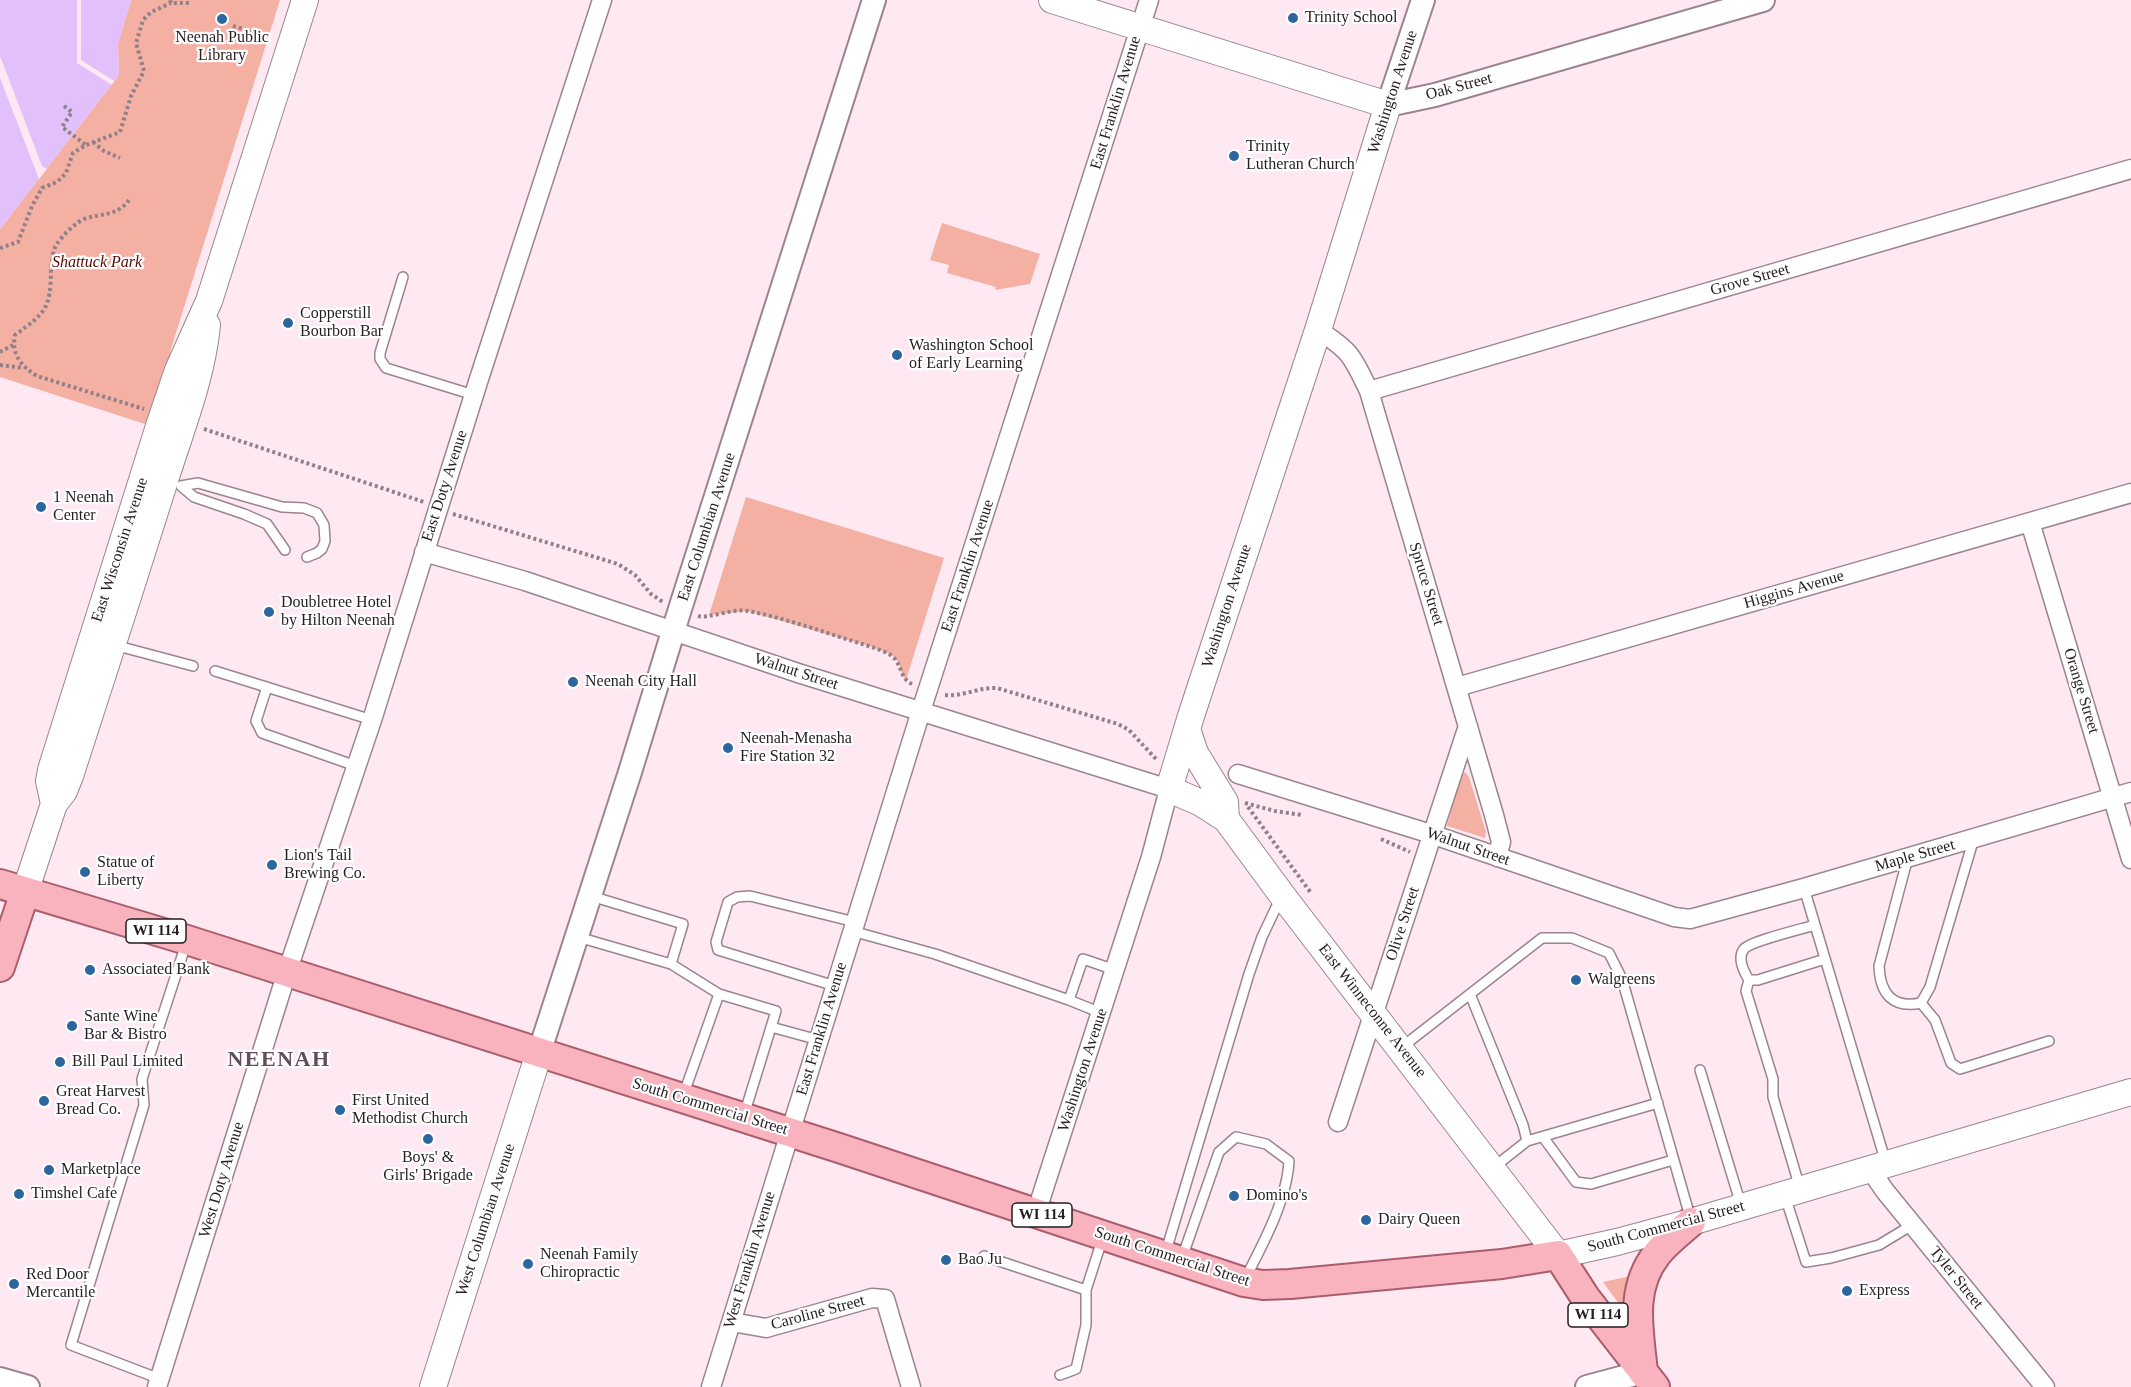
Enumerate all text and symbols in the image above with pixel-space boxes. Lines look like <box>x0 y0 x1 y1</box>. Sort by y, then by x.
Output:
place label: Trinity School <box>1305 8 1397 28</box>
marker: Trinity School <box>1286 11 1300 25</box>
marker: Neenah Public Library <box>215 12 229 26</box>
place label: Neenah Public Library <box>175 28 269 66</box>
street label: Washington Avenue <box>1364 28 1422 156</box>
street label: East Franklin Avenue <box>1087 34 1145 172</box>
street label: Oak Street <box>1424 69 1494 105</box>
place label: Trinity Lutheran Church <box>1246 137 1355 175</box>
marker: Trinity Lutheran Church <box>1227 149 1241 163</box>
park label: Shattuck Park <box>52 253 142 273</box>
street label: Grove Street <box>1708 260 1792 300</box>
place label: Copperstill Bourbon Bar <box>300 304 383 342</box>
marker: Copperstill Bourbon Bar <box>281 316 295 330</box>
place label: Washington School of Early Learning <box>909 336 1033 374</box>
marker: Washington School of Early Learning <box>890 348 904 362</box>
street label: East Doty Avenue <box>418 428 472 544</box>
street label: East Columbian Avenue <box>674 450 740 604</box>
street label: East Wisconsin Avenue <box>88 475 152 625</box>
place label: 1 Neenah Center <box>53 488 114 526</box>
street label: East Franklin Avenue <box>937 497 999 635</box>
marker: 1 Neenah Center <box>34 500 48 514</box>
street label: Spruce Street <box>1404 540 1448 628</box>
street label: Washington Avenue <box>1198 542 1256 670</box>
street label: Higgins Avenue <box>1742 567 1846 613</box>
place label: Doubletree Hotel by Hilton Neenah <box>281 593 395 631</box>
marker: Doubletree Hotel by Hilton Neenah <box>262 605 276 619</box>
street label: Orange Street <box>2059 646 2103 736</box>
street label: Walnut Street <box>752 649 840 695</box>
place label: Neenah City Hall <box>585 672 697 692</box>
marker: Neenah City Hall <box>566 675 580 689</box>
place label: Neenah-Menasha Fire Station 32 <box>740 729 852 767</box>
marker: Neenah-Menasha Fire Station 32 <box>721 741 735 755</box>
street label: Walnut Street <box>1424 824 1512 870</box>
street label: Maple Street <box>1873 835 1957 877</box>
place label: Lion's Tail Brewing Co. <box>284 846 366 884</box>
place label: Statue of Liberty <box>97 853 154 891</box>
marker: Lion's Tail Brewing Co. <box>265 858 279 872</box>
marker: Statue of Liberty <box>78 865 92 879</box>
street label: Olive Street <box>1382 884 1424 964</box>
road number: WI 114 <box>126 919 186 943</box>
street label: East Winneconne Avenue <box>1314 940 1430 1082</box>
place label: Associated Bank <box>102 960 210 980</box>
street label: East Franklin Avenue <box>793 960 851 1098</box>
marker: Associated Bank <box>83 963 97 977</box>
place label: Walgreens <box>1588 970 1655 990</box>
marker: Walgreens <box>1569 973 1583 987</box>
street label: Washington Avenue <box>1054 1006 1112 1134</box>
place label: Sante Wine Bar & Bistro <box>84 1007 167 1045</box>
marker: Sante Wine Bar & Bistro <box>65 1019 79 1033</box>
district label: NEENAH <box>227 1047 331 1073</box>
place label: Bill Paul Limited <box>72 1052 183 1072</box>
marker: Bill Paul Limited <box>53 1055 67 1069</box>
street label: South Commercial Street <box>630 1074 790 1140</box>
place label: Great Harvest Bread Co. <box>56 1082 145 1120</box>
place label: First United Methodist Church <box>352 1091 468 1129</box>
marker: Great Harvest Bread Co. <box>37 1094 51 1108</box>
marker: First United Methodist Church <box>333 1103 347 1117</box>
street label: West Doty Avenue <box>195 1120 249 1240</box>
marker: Boys' & Girls' Brigade <box>421 1132 435 1146</box>
street label: West Columbian Avenue <box>452 1141 520 1299</box>
place label: Boys' & Girls' Brigade <box>383 1148 473 1186</box>
place label: Marketplace <box>61 1160 141 1180</box>
marker: Marketplace <box>42 1163 56 1177</box>
place label: Timshel Cafe <box>31 1184 117 1204</box>
place label: Domino's <box>1246 1186 1308 1206</box>
marker: Timshel Cafe <box>12 1187 26 1201</box>
street label: West Franklin Avenue <box>720 1189 780 1331</box>
marker: Domino's <box>1227 1189 1241 1203</box>
street label: South Commercial Street <box>1585 1197 1747 1257</box>
road number: WI 114 <box>1012 1203 1072 1227</box>
place label: Dairy Queen <box>1378 1210 1460 1230</box>
marker: Dairy Queen <box>1359 1213 1373 1227</box>
street label: South Commercial Street <box>1092 1223 1252 1291</box>
street label: Tyler Street <box>1925 1243 1987 1313</box>
place label: Neenah Family Chiropractic <box>540 1245 638 1283</box>
place label: Bao Ju <box>958 1250 1002 1270</box>
marker: Bao Ju <box>939 1253 953 1267</box>
marker: Neenah Family Chiropractic <box>521 1257 535 1271</box>
place label: Red Door Mercantile <box>26 1265 95 1303</box>
marker: Red Door Mercantile <box>7 1277 21 1291</box>
place label: Express <box>1859 1281 1910 1301</box>
marker: Express <box>1840 1284 1854 1298</box>
street label: Caroline Street <box>769 1291 867 1335</box>
road number: WI 114 <box>1568 1303 1628 1327</box>

